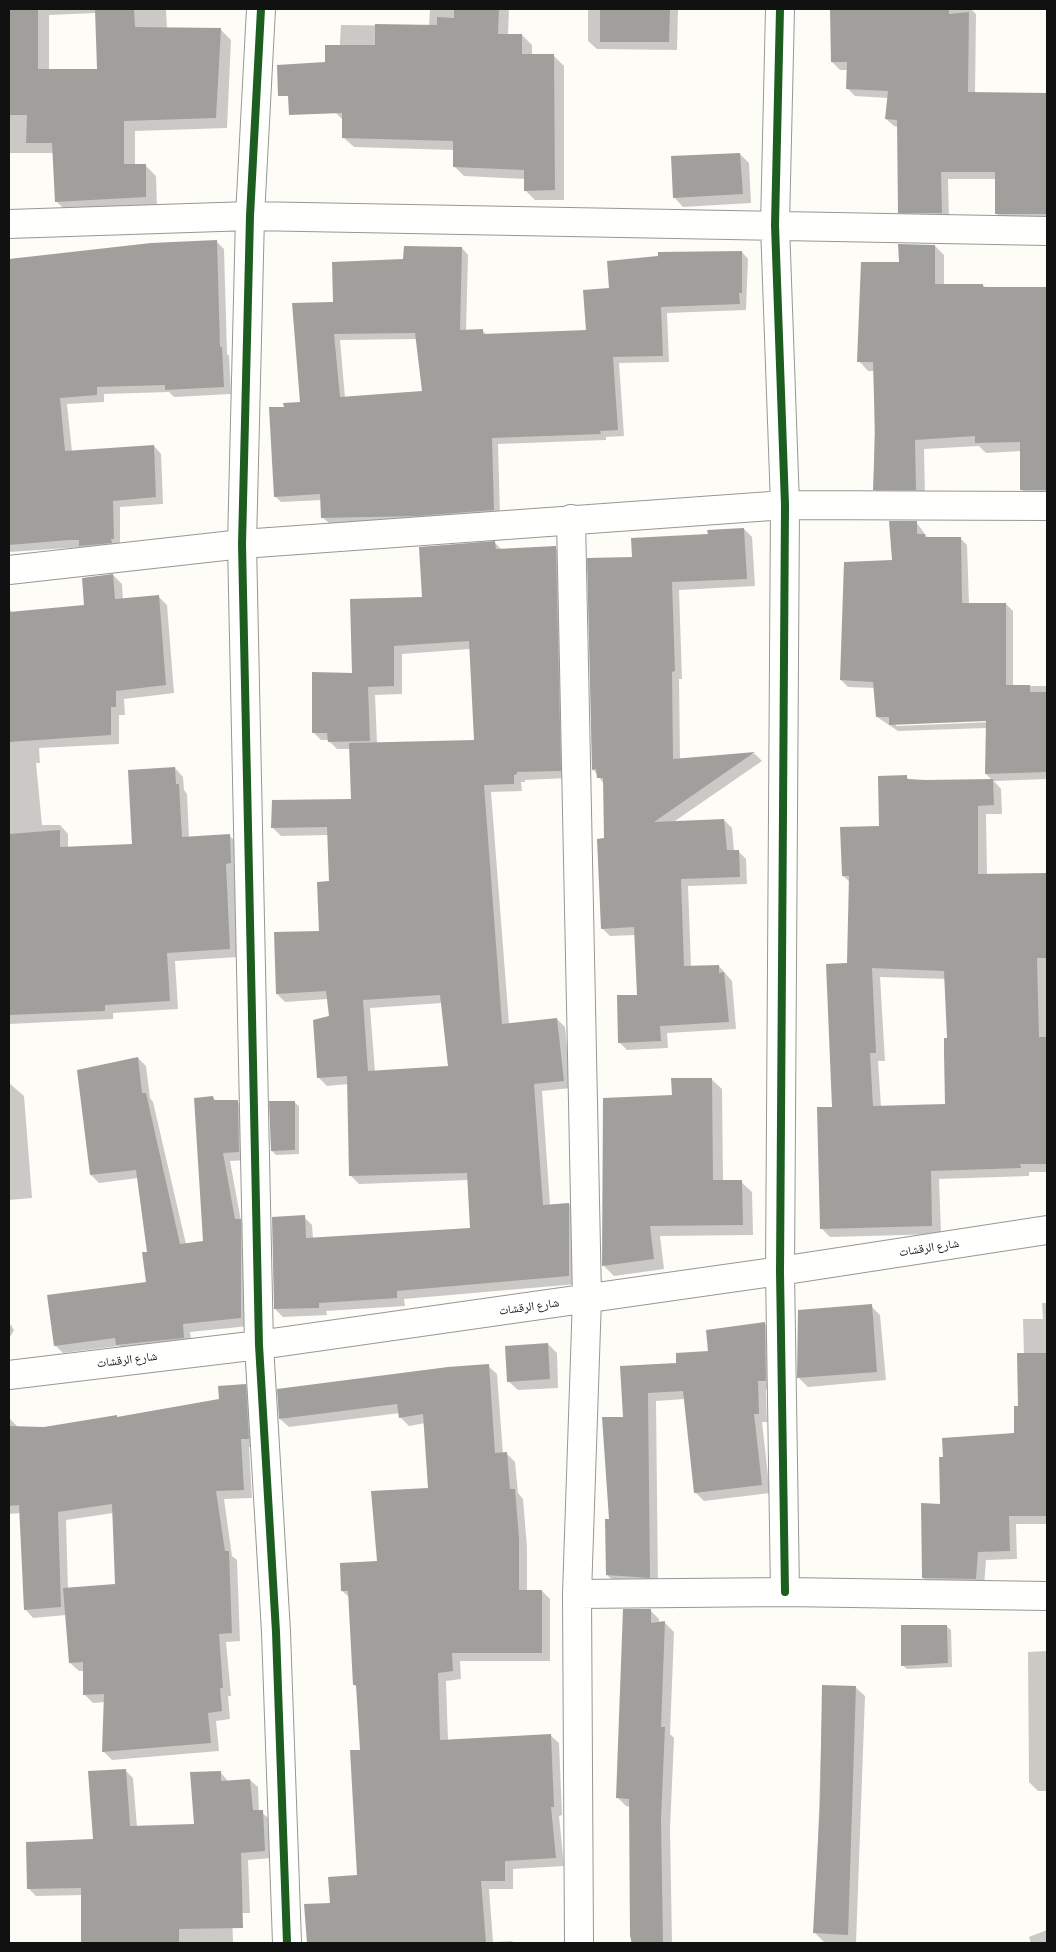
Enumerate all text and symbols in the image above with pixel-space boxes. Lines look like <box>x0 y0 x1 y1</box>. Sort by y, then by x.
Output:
street label: شارع الرقشات <box>898 1236 960 1260</box>
street label: شارع الرقشات <box>498 1296 560 1318</box>
street label: شارع الرقشات <box>96 1349 158 1371</box>

